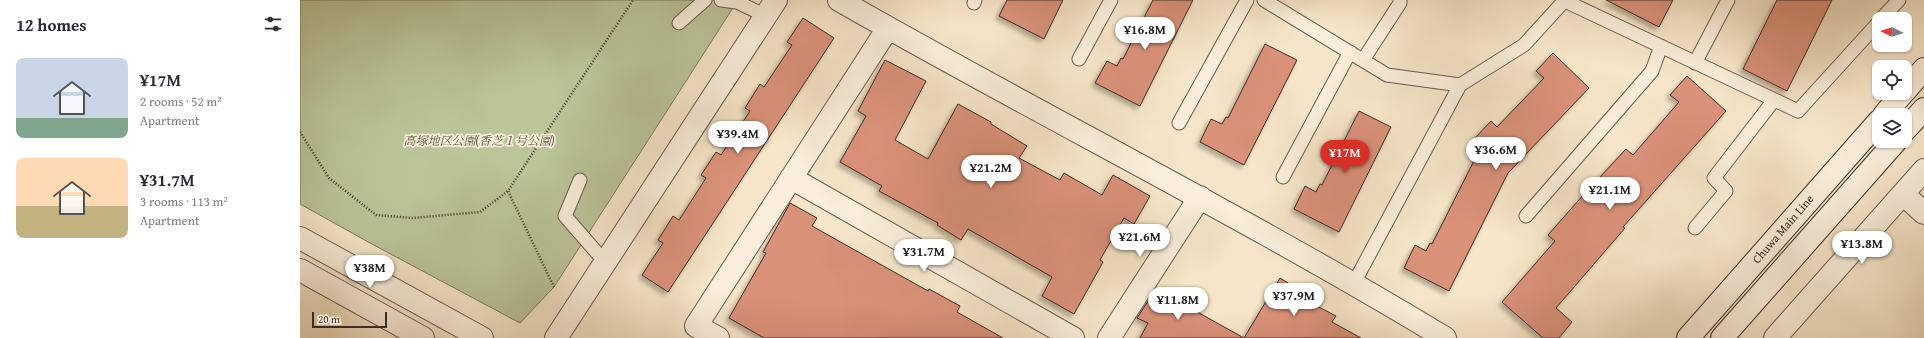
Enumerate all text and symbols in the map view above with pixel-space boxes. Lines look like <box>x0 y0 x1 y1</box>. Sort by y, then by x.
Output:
text: 12 homes <box>16 12 87 37</box>
north arrow <box>1872 12 1912 52</box>
map controls <box>1872 12 1912 148</box>
icon: filters <box>262 13 284 35</box>
pin: ¥16.8M <box>1112 17 1178 51</box>
text: ¥16.8M <box>1124 20 1166 39</box>
button: locate <box>1872 60 1912 100</box>
text: ¥17M <box>140 67 181 92</box>
icon: home <box>48 74 96 122</box>
text: 2 rooms · 52 m² <box>140 92 222 111</box>
button: layers <box>1872 108 1912 148</box>
text: Apartment <box>140 111 200 130</box>
pin: ¥39.4M <box>705 121 771 155</box>
text: ¥39.4M <box>717 124 759 143</box>
park label: 高塚地区公園(香芝１号公園) <box>403 132 555 149</box>
pin: ¥36.6M <box>1463 137 1529 171</box>
pin: ¥17M <box>1321 140 1369 174</box>
text: ¥36.6M <box>1475 140 1517 159</box>
text: ¥17M <box>1329 143 1361 162</box>
pin: ¥21.2M <box>958 155 1024 189</box>
text: ¥21.2M <box>970 158 1012 177</box>
text: ¥31.7M <box>140 167 195 192</box>
icon: home <box>48 174 96 222</box>
pin: ¥21.1M <box>1577 177 1643 211</box>
text: ¥21.1M <box>1589 180 1631 199</box>
street label: Chuwa Main Line <box>1748 190 1818 267</box>
text: 3 rooms · 113 m² <box>140 192 228 211</box>
text: Apartment <box>140 211 200 230</box>
pin: ¥21.6M <box>1107 224 1173 258</box>
text: ¥21.6M <box>1119 227 1161 246</box>
pin: ¥13.8M <box>1829 231 1895 265</box>
text: ¥13.8M <box>1841 234 1883 253</box>
pin: ¥31.7M <box>891 239 957 273</box>
text: ¥31.7M <box>903 242 945 261</box>
pin: ¥38M <box>346 255 394 289</box>
text: ¥38M <box>354 258 386 277</box>
pin: ¥37.9M <box>1261 283 1327 317</box>
text: ¥37.9M <box>1273 286 1315 305</box>
pin: ¥11.8M <box>1145 287 1211 321</box>
text: ¥11.8M <box>1157 290 1199 309</box>
scale bar <box>312 310 387 329</box>
text: 20 m <box>318 311 340 327</box>

